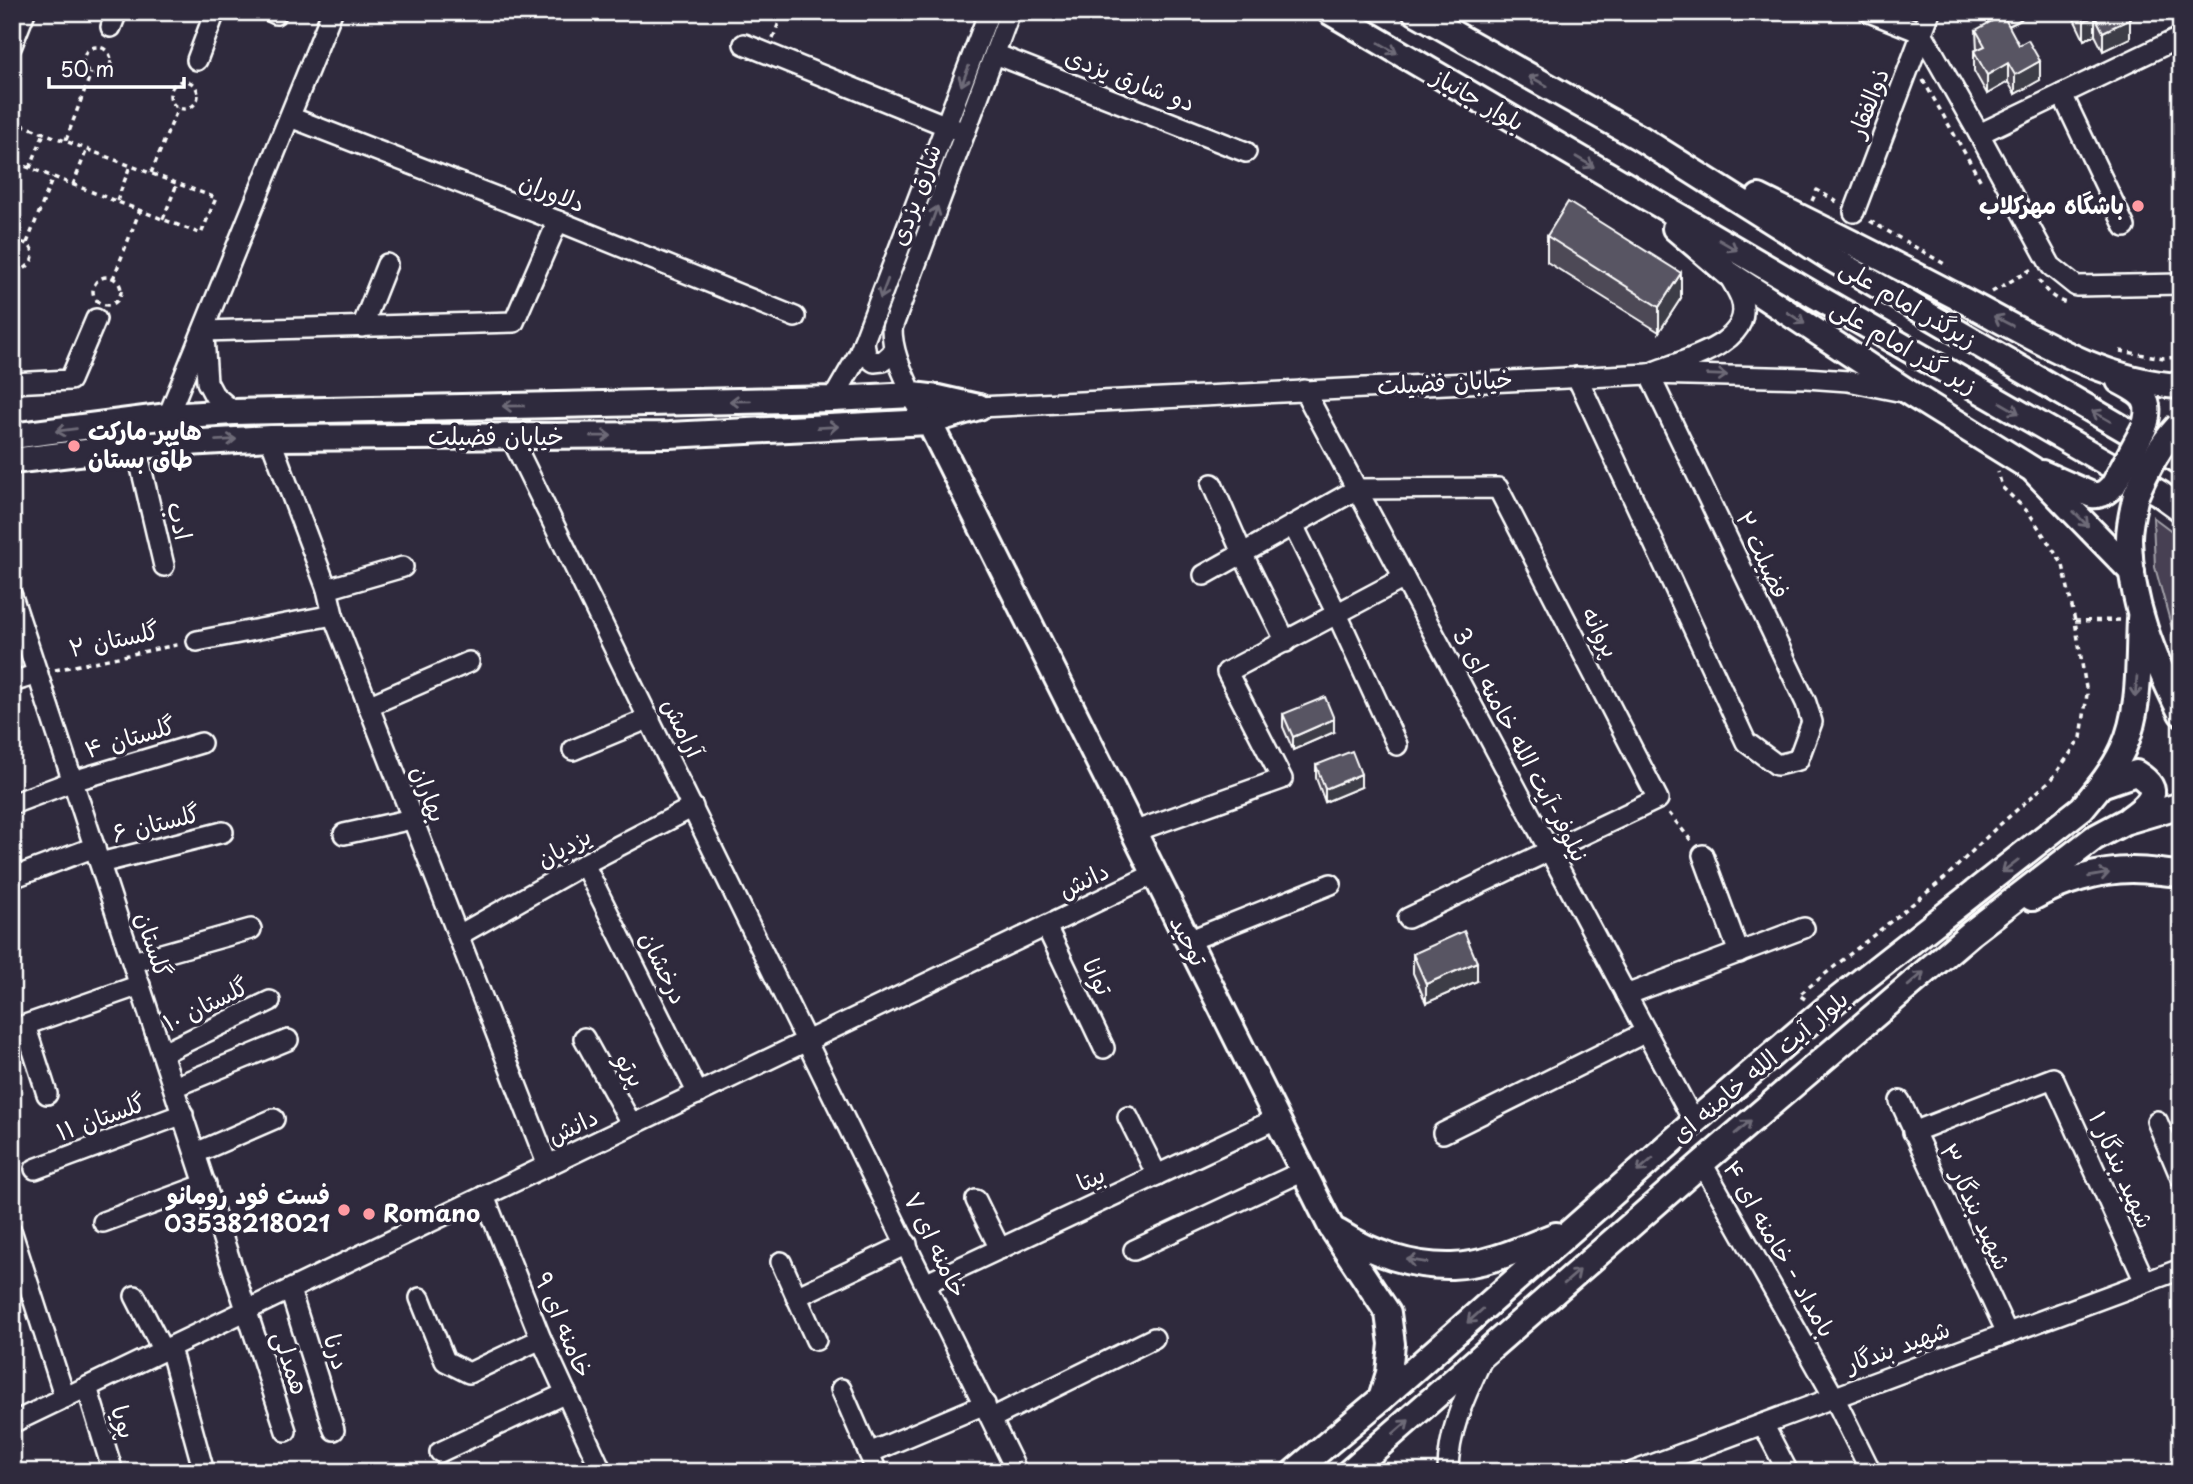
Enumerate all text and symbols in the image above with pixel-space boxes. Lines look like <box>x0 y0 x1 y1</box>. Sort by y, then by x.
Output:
street label: دو شارق یزدی <box>1060 37 1201 119</box>
one-way arrow <box>1378 41 1398 55</box>
scale bar <box>49 46 184 90</box>
text: 50 m <box>60 52 114 84</box>
street label: بلوار جانباز <box>1424 56 1532 139</box>
street label: ذوالفقار <box>1837 62 1897 144</box>
one-way arrow <box>958 65 970 86</box>
one-way arrow <box>1528 74 1548 88</box>
street label: شارق یزدی <box>879 138 949 250</box>
one-way arrow <box>1574 156 1595 169</box>
street label: دلاوران <box>515 162 591 220</box>
place label: باشگاه مهرکلاب <box>1979 186 2124 222</box>
marker: باشگاه مهرکلاب <box>2130 198 2146 214</box>
one-way arrow <box>929 205 941 227</box>
one-way arrow <box>1717 239 1738 252</box>
street label: زیرگذر امام علی <box>1833 248 1984 358</box>
one-way arrow <box>876 277 889 299</box>
street label: زیر گذر امام علی <box>1824 289 1985 404</box>
one-way arrow <box>1786 311 1805 326</box>
one-way arrow <box>1993 314 2014 327</box>
street label: خیابان فضیلت <box>1376 359 1514 403</box>
one-way arrow <box>1705 369 1728 382</box>
one-way arrow <box>729 395 752 408</box>
one-way arrow <box>502 400 525 413</box>
one-way arrow <box>1999 402 2020 415</box>
one-way arrow <box>2091 408 2111 422</box>
place label: هایپر مارکت طاق بستان <box>88 412 202 476</box>
street label: خیابان فضیلت <box>428 417 564 453</box>
one-way arrow <box>816 420 839 433</box>
one-way arrow <box>55 423 78 436</box>
one-way arrow <box>589 429 612 443</box>
one-way arrow <box>215 434 238 447</box>
marker: هایپر مارکت طاق بستان <box>66 438 82 454</box>
street label: ادب <box>159 498 203 543</box>
street label: فضیلت ۲ <box>1728 505 1800 604</box>
one-way arrow <box>2072 510 2089 527</box>
street label: پروانه <box>1574 599 1630 663</box>
street label: گلستان ۲ <box>65 611 162 665</box>
street label: نیلوفر-آیت الله خامنه ای 3 <box>1445 620 1599 868</box>
one-way arrow <box>2129 676 2142 698</box>
street label: آرامش <box>654 691 714 764</box>
street label: گلستان ۴ <box>80 706 179 766</box>
street label: بهاران <box>403 760 457 827</box>
street label: گلستان ۶ <box>108 794 203 850</box>
street label: یزدیان <box>529 817 597 876</box>
street label: دانش <box>1052 852 1114 907</box>
one-way arrow <box>2001 858 2020 873</box>
one-way arrow <box>2087 868 2110 881</box>
street label: گلستان <box>127 907 182 982</box>
street label: توحید <box>1162 908 1218 973</box>
street label: درخشان <box>632 924 698 1010</box>
street label: توانا <box>1075 952 1123 1002</box>
street label: گلستان ۱۰ <box>156 967 254 1039</box>
one-way arrow <box>1907 971 1925 987</box>
street label: بلوار آیت الله خامنه ای <box>1662 980 1855 1151</box>
street label: پرتو <box>607 1044 656 1093</box>
street label: گلستان ۱۱ <box>51 1083 150 1149</box>
street label: دانش <box>541 1098 603 1153</box>
street label: شهید بندگار ۱ <box>2081 1105 2165 1234</box>
one-way arrow <box>1734 1119 1752 1135</box>
street label: شهید بندگار ۳ <box>1932 1137 2022 1275</box>
street label: بامداد - خامنه ای ۴ <box>1715 1153 1846 1343</box>
street label: بیتا <box>1070 1155 1110 1199</box>
one-way arrow <box>1637 1157 1654 1174</box>
place label: فست فود رومانو 03538218021 <box>164 1176 330 1240</box>
street label: خامنه ای ۷ <box>896 1185 978 1303</box>
place label: Romano <box>383 1194 480 1230</box>
marker: فست فود رومانو 03538218021 <box>336 1202 352 1218</box>
marker: Romano <box>361 1206 377 1222</box>
one-way arrow <box>1406 1254 1429 1267</box>
street label: خامنه ای ۹ <box>526 1266 603 1383</box>
one-way arrow <box>1563 1269 1581 1285</box>
one-way arrow <box>1466 1308 1484 1324</box>
street label: شهید بندگار <box>1838 1310 1954 1381</box>
street label: همدلی <box>265 1326 319 1399</box>
street label: درنا <box>315 1329 360 1374</box>
street label: پویا <box>103 1400 147 1442</box>
one-way arrow <box>1392 1419 1410 1435</box>

